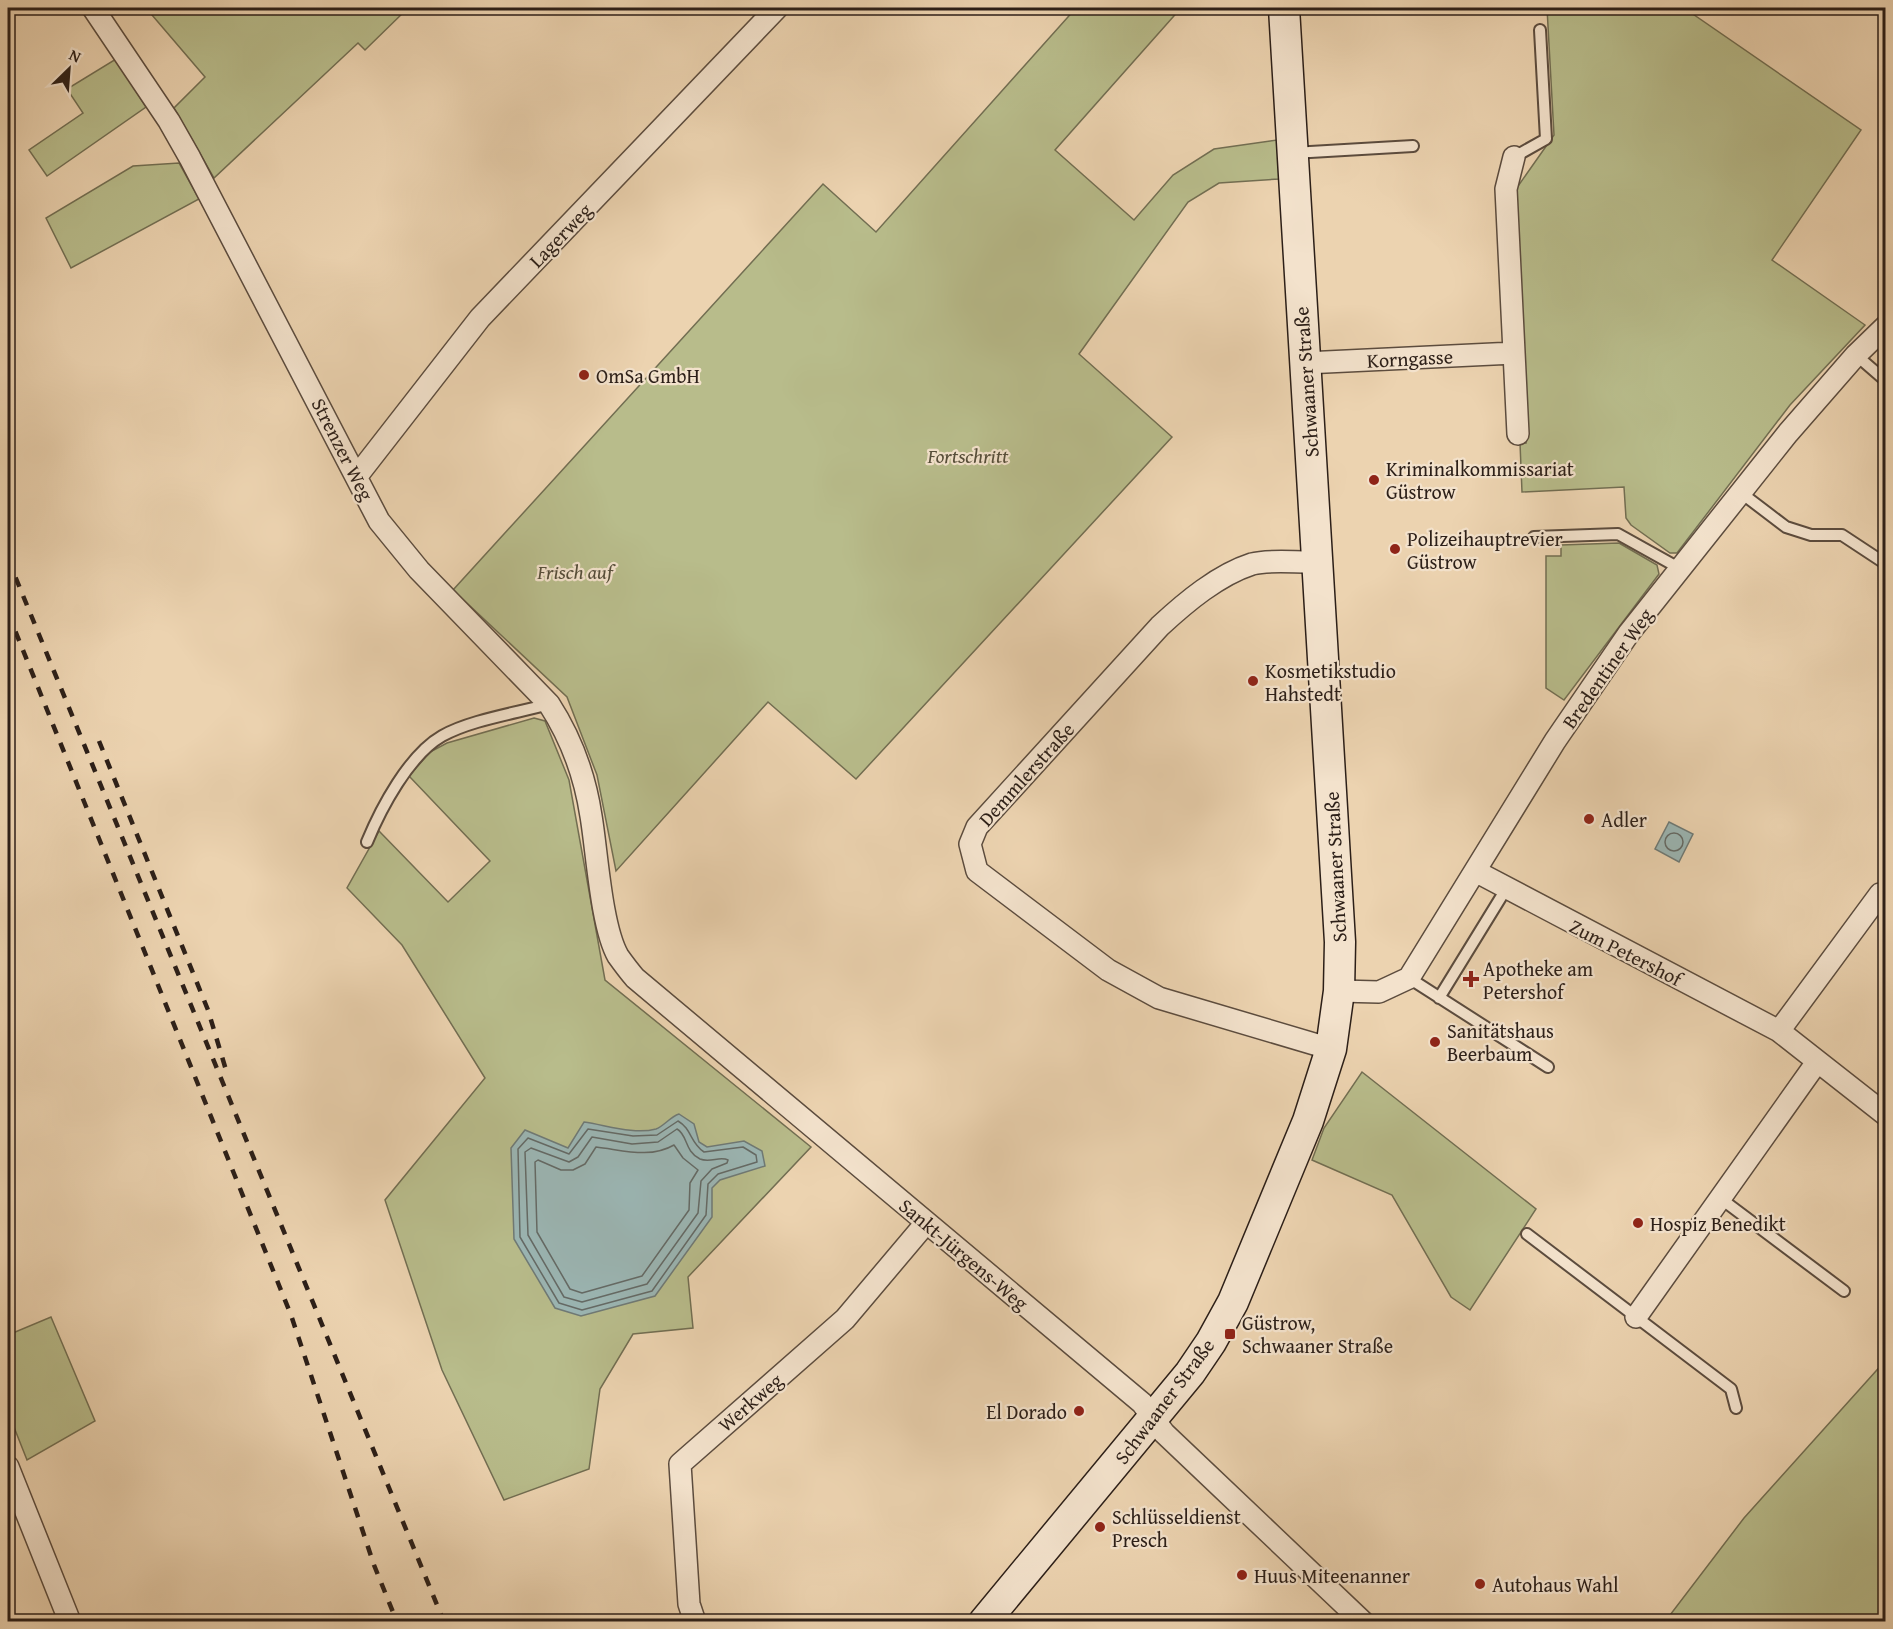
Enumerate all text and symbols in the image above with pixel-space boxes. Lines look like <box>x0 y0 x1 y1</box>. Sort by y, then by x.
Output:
north arrow <box>39 39 99 99</box>
text: N <box>65 42 86 69</box>
street label: Lagerweg <box>522 196 598 274</box>
street label: Schwaaner Straße <box>1286 306 1326 458</box>
street label: Korngasse <box>1366 341 1454 375</box>
place label: OmSa GmbH <box>596 361 700 390</box>
marker: OmSa GmbH <box>577 368 591 382</box>
street label: Strenzer Weg <box>305 393 381 505</box>
park label: Fortschritt <box>927 441 1009 470</box>
place label: Kriminalkommissariat Güstrow <box>1386 454 1574 506</box>
marker: Kriminalkommissariat Güstrow <box>1367 473 1381 487</box>
place label: Polizeihauptrevier Güstrow <box>1407 524 1563 576</box>
marker: Polizeihauptrevier Güstrow <box>1388 542 1402 556</box>
park label: Frisch auf <box>536 557 617 586</box>
street label: Bredentiner Weg <box>1555 602 1659 734</box>
place label: Kosmetikstudio Hahstedt <box>1265 656 1396 708</box>
marker: Kosmetikstudio Hahstedt <box>1246 674 1260 688</box>
street label: Demmlerstraße <box>971 716 1081 832</box>
street label: Schwaaner Straße <box>1317 791 1353 943</box>
place label: Adler <box>1601 805 1647 834</box>
marker: Adler <box>1582 812 1596 826</box>
street label: Zum Petershof <box>1565 911 1690 994</box>
place label: Apotheke am Petershof <box>1483 954 1594 1006</box>
marker: Apotheke am Petershof <box>1464 972 1478 986</box>
place label: Sanitätshaus Beerbaum <box>1447 1016 1554 1068</box>
marker: Sanitätshaus Beerbaum <box>1428 1035 1442 1049</box>
street label: Sankt-Jürgens-Weg <box>893 1191 1035 1317</box>
place label: Hospiz Benedikt <box>1650 1209 1786 1238</box>
marker: Hospiz Benedikt <box>1631 1216 1645 1230</box>
place label: Güstrow, Schwaaner Straße <box>1242 1308 1393 1360</box>
marker: Güstrow, Schwaaner Straße <box>1223 1327 1237 1341</box>
street label: Schwaaner Straße <box>1107 1332 1221 1470</box>
street label: Werkweg <box>711 1366 789 1438</box>
place label: El Dorado <box>986 1397 1067 1426</box>
marker: El Dorado <box>1072 1404 1086 1418</box>
place label: Schlüsseldienst Presch <box>1112 1502 1241 1554</box>
marker: Schlüsseldienst Presch <box>1093 1520 1107 1534</box>
place label: Huus Miteenanner <box>1254 1561 1410 1590</box>
marker: Huus Miteenanner <box>1235 1568 1249 1582</box>
place label: Autohaus Wahl <box>1492 1570 1619 1599</box>
marker: Autohaus Wahl <box>1473 1577 1487 1591</box>

